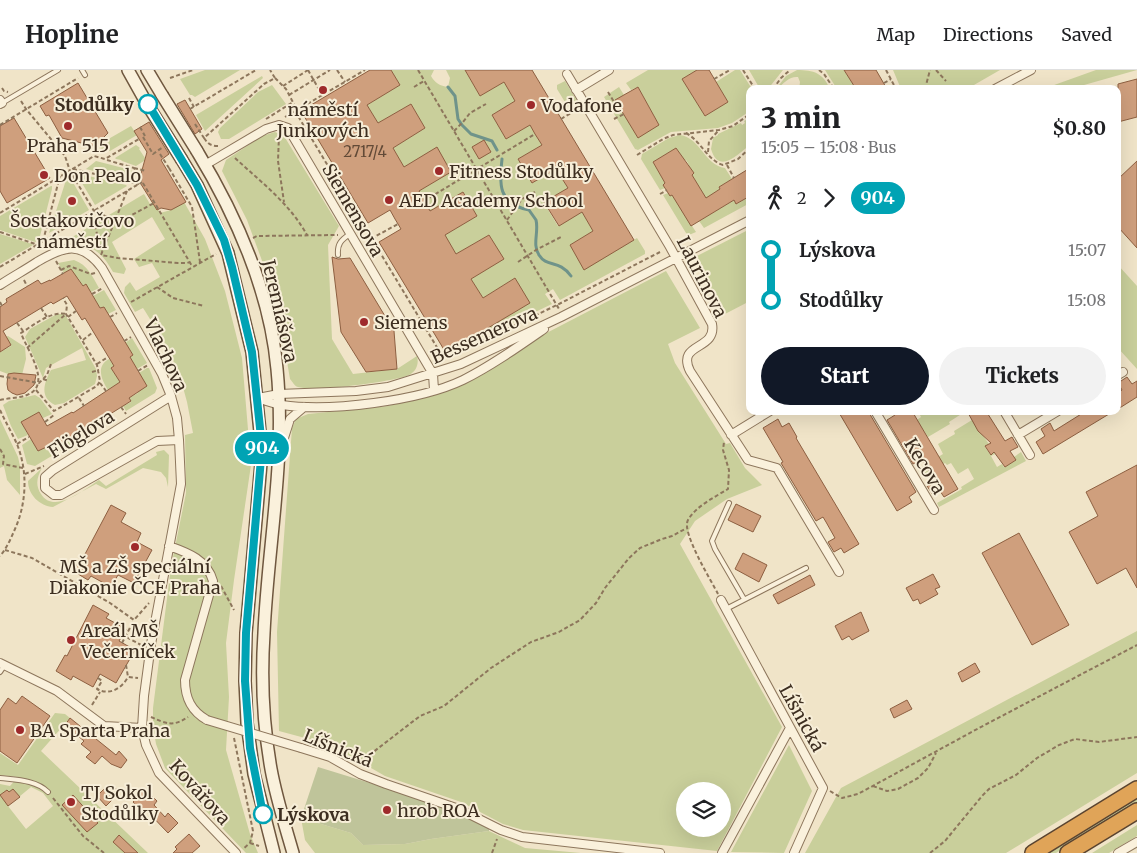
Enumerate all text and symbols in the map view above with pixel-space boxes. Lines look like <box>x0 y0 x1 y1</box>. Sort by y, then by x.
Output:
text: Hopline <box>25 19 119 50</box>
text: Map <box>877 23 915 46</box>
text: Directions <box>943 23 1033 46</box>
text: Saved <box>1061 23 1112 46</box>
marker: náměstí Junkových <box>317 84 329 96</box>
place label: Stodůlky <box>55 93 134 116</box>
marker: Stodůlky <box>138 94 158 114</box>
place label: Vodafone <box>540 94 622 117</box>
place label: náměstí Junkových <box>276 98 369 142</box>
marker: Vodafone <box>525 99 537 111</box>
text: 3 min <box>761 100 841 136</box>
text: $0.80 <box>1052 116 1106 140</box>
marker: Praha 515 <box>62 120 74 132</box>
place label: Praha 515 <box>27 134 109 157</box>
text: 15:05 – 15:08 · Bus <box>761 137 896 157</box>
house number: 2717/4 <box>343 142 387 161</box>
street label: Siemensova <box>317 159 389 261</box>
place label: Fitness Stodůlky <box>449 160 594 183</box>
place label: Don Pealo <box>54 164 141 187</box>
marker: Fitness Stodůlky <box>433 165 445 177</box>
marker: Don Pealo <box>38 169 50 181</box>
icon: walk <box>761 184 789 212</box>
icon: forward <box>815 184 843 212</box>
text: 904 <box>861 186 895 209</box>
text: 2 <box>797 188 807 208</box>
place label: AED Academy School <box>398 189 584 212</box>
marker: AED Academy School <box>383 194 395 206</box>
marker: Šostakovičovo náměstí <box>66 195 78 207</box>
place label: Šostakovičovo náměstí <box>10 209 134 253</box>
street label: Laurinova <box>672 232 732 322</box>
text: Lýskova <box>799 238 876 262</box>
text: 15:07 <box>1068 240 1106 260</box>
street label: Jeremiášova <box>257 256 303 365</box>
text: Stodůlky <box>799 288 883 312</box>
text: 15:08 <box>1067 290 1106 310</box>
street label: Bessemerova <box>427 301 541 369</box>
place label: Siemens <box>374 311 448 334</box>
street label: Vlachova <box>139 314 193 396</box>
marker: Siemens <box>358 316 370 328</box>
button: Start <box>761 347 929 405</box>
button: Tickets <box>939 347 1106 405</box>
street label: Flöglova <box>44 405 119 463</box>
line badge: 904 <box>233 432 291 464</box>
street label: Kecova <box>899 434 951 499</box>
text: 904 <box>245 436 279 459</box>
marker: MŠ a ZŠ speciální Diakonie ČCE Praha <box>129 541 141 553</box>
place label: MŠ a ZŠ speciální Diakonie ČCE Praha <box>49 555 221 599</box>
place label: Areál MŠ Večerníček <box>80 619 176 663</box>
marker: Areál MŠ Večerníček <box>65 634 77 646</box>
street label: Líšnická <box>774 680 830 756</box>
place label: BA Sparta Praha <box>30 719 171 742</box>
marker: BA Sparta Praha <box>14 724 26 736</box>
street label: Líšnická <box>300 724 377 773</box>
street label: Kovářova <box>164 754 236 830</box>
place label: TJ Sokol Stodůlky <box>81 781 159 825</box>
map controls <box>676 782 731 837</box>
button: layers <box>676 782 731 837</box>
marker: TJ Sokol Stodůlky <box>65 796 77 808</box>
place label: hrob ROA <box>397 799 480 822</box>
place label: Lýskova <box>277 803 350 826</box>
marker: Lýskova <box>253 804 273 824</box>
marker: hrob ROA <box>381 804 393 816</box>

